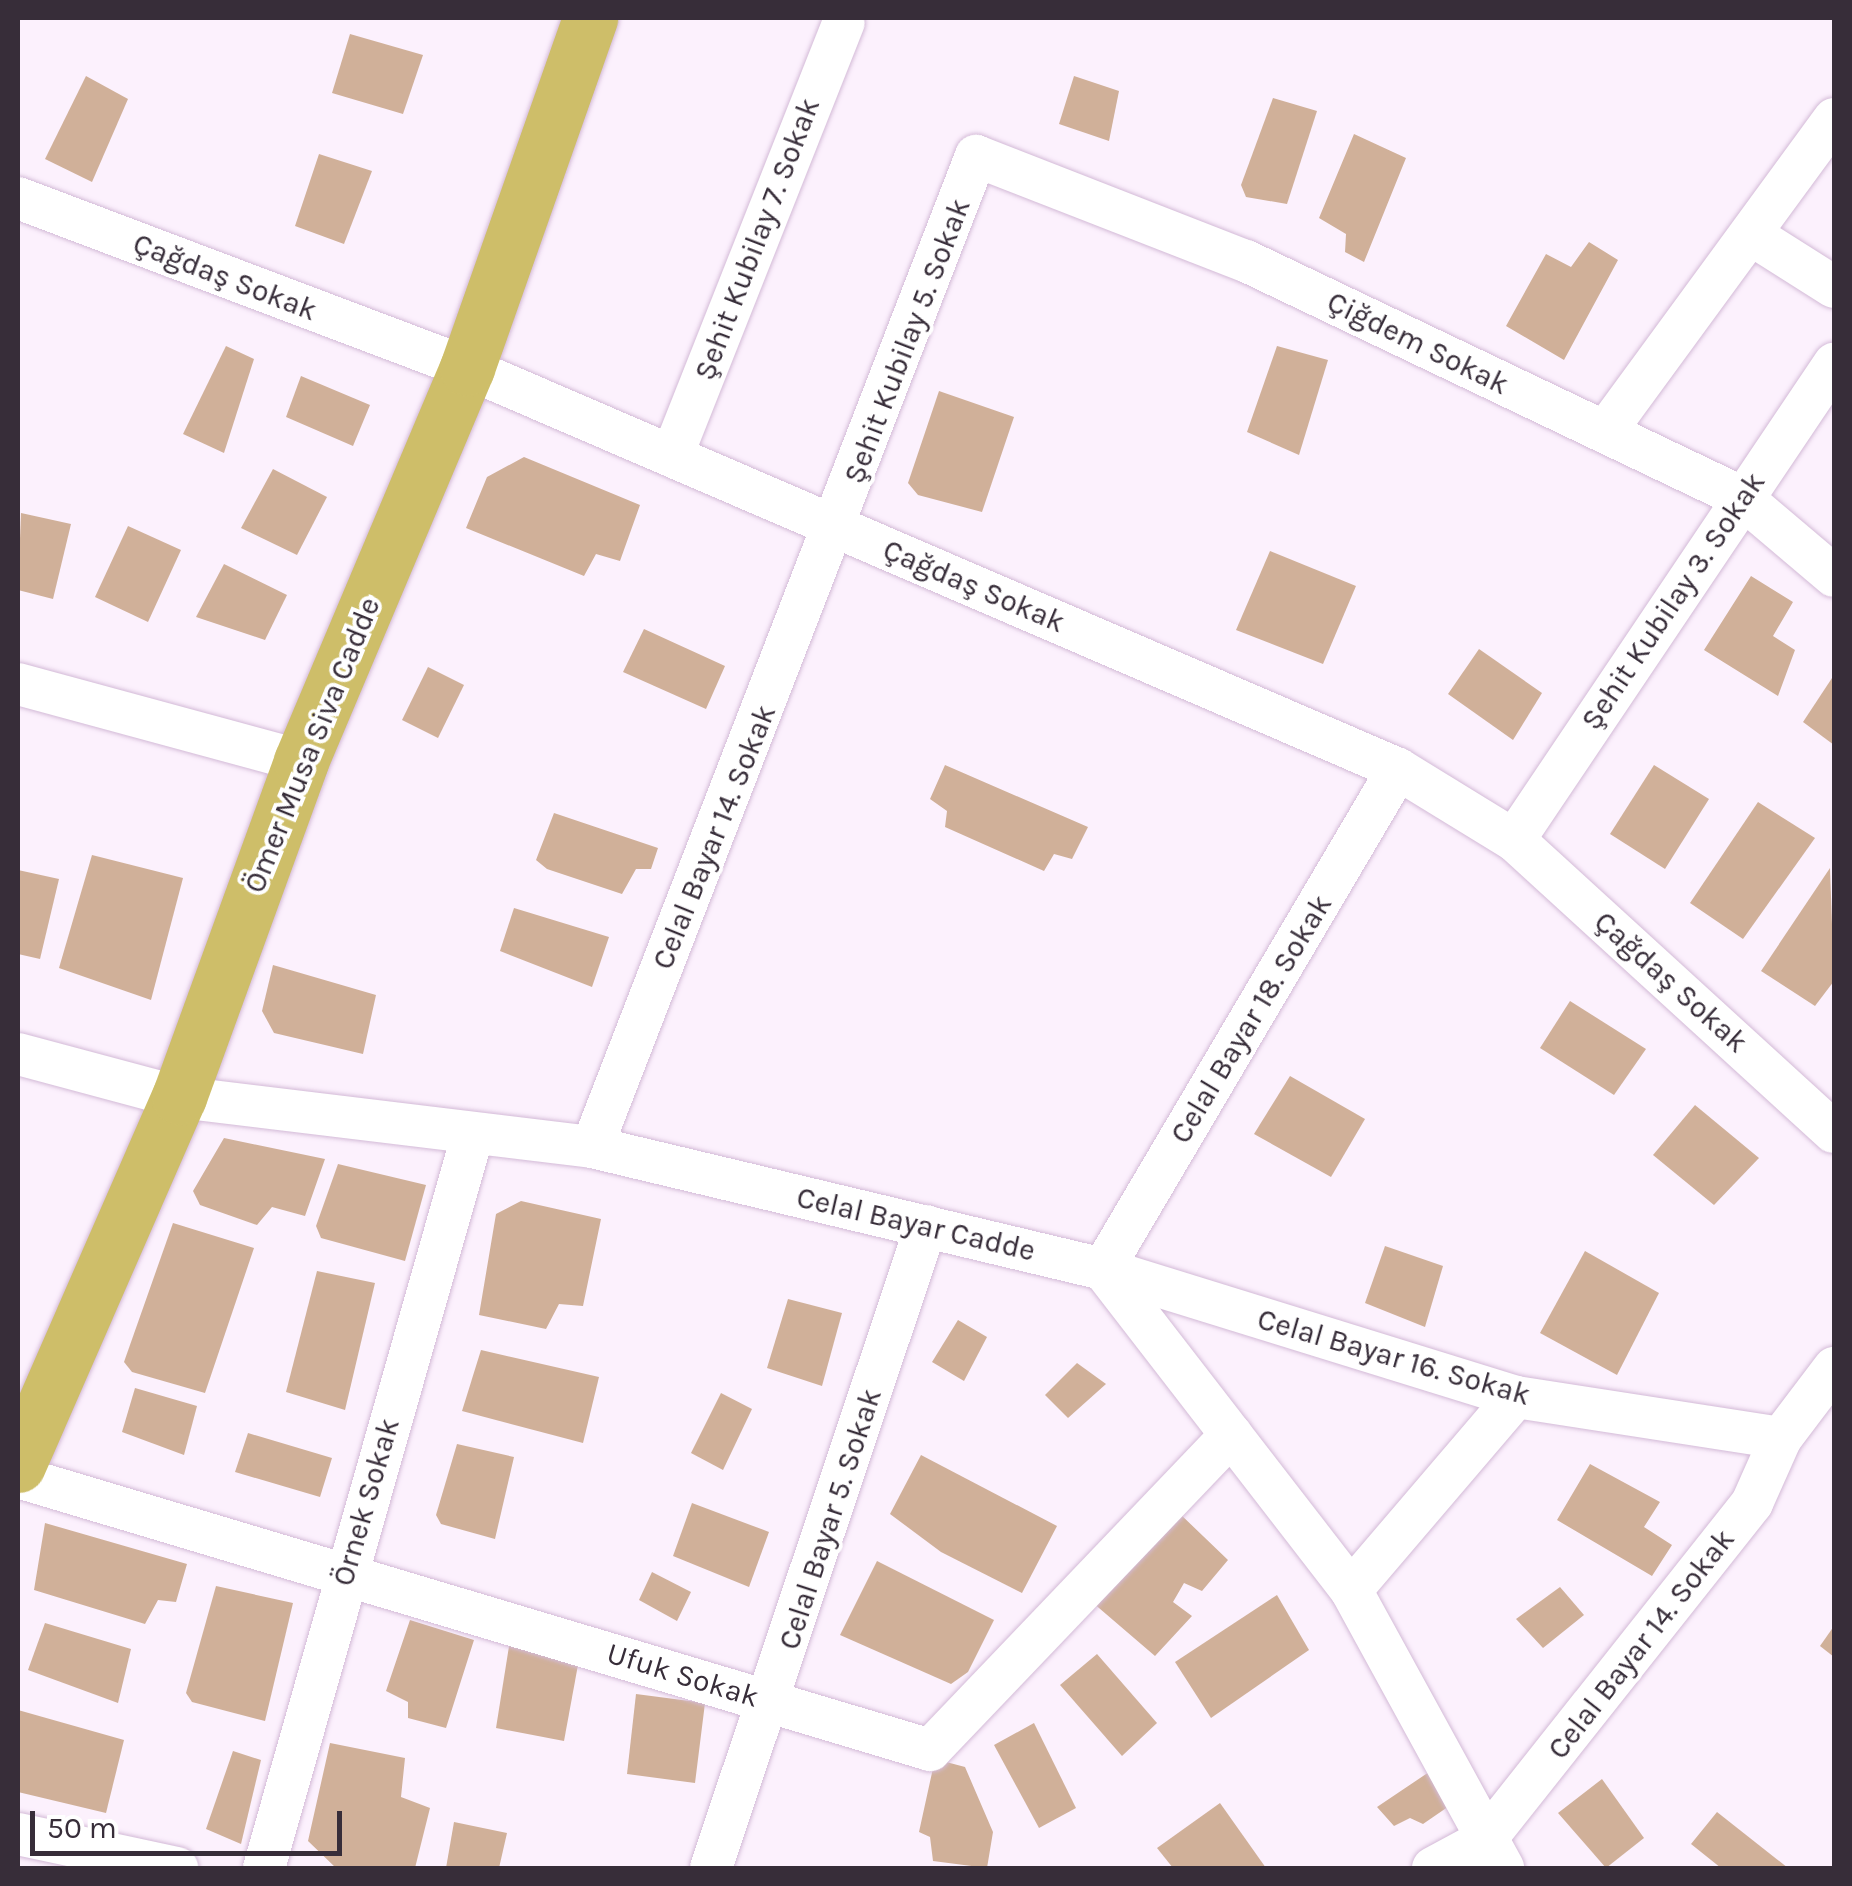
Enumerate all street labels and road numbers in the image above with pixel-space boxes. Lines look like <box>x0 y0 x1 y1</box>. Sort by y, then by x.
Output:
street label: Şehit Kubilay 7. Sokak <box>687 93 827 385</box>
street label: Şehit Kubilay 5. Sokak <box>836 193 978 489</box>
street label: Çağdaş Sokak <box>128 225 322 329</box>
street label: Çiğdem Sokak <box>1321 284 1515 402</box>
street label: Şehit Kubilay 3. Sokak <box>1573 465 1773 737</box>
street label: Çağdaş Sokak <box>878 532 1070 640</box>
street label: Ömer Musa Siva Cadde <box>236 592 388 898</box>
street label: Celal Bayar 14. Sokak <box>645 700 783 974</box>
street label: Celal Bayar 18. Sokak <box>1163 888 1339 1150</box>
street label: Çağdaş Sokak <box>1587 904 1755 1060</box>
street label: Celal Bayar Cadde <box>793 1179 1039 1269</box>
street label: Celal Bayar 16. Sokak <box>1253 1301 1535 1413</box>
street label: Celal Bayar 5. Sokak <box>771 1384 889 1654</box>
street label: Örnek Sokak <box>325 1414 407 1590</box>
street label: Celal Bayar 14. Sokak <box>1540 1522 1742 1766</box>
street label: Ufuk Sokak <box>603 1635 763 1715</box>

